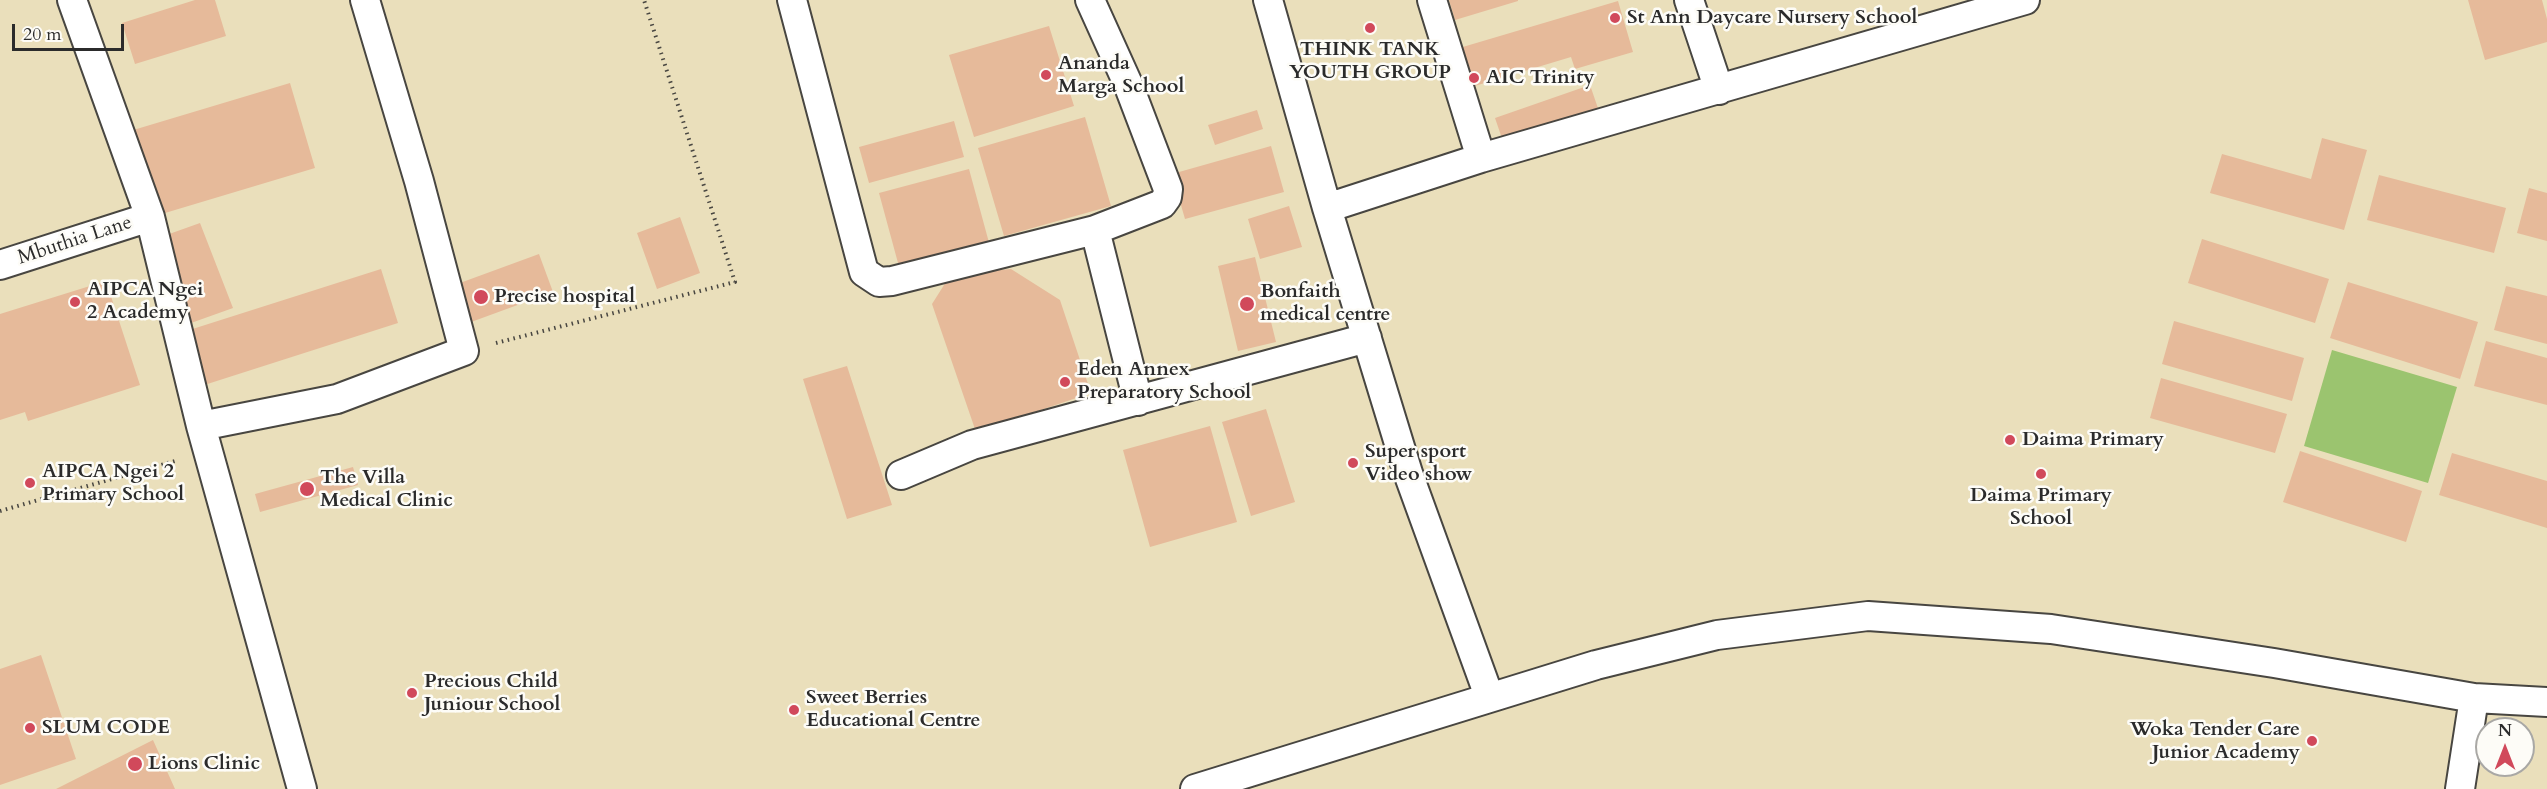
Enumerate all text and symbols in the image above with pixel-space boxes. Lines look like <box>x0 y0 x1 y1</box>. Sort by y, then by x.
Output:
place label: St Ann Daycare Nursery School <box>1627 6 1917 30</box>
marker: St Ann Daycare Nursery School <box>1608 11 1622 25</box>
scale bar <box>15 12 128 50</box>
marker: THINK TANK YOUTH GROUP <box>1363 21 1377 35</box>
text: 20 m <box>23 22 62 47</box>
place label: THINK TANK YOUTH GROUP <box>1289 38 1451 85</box>
place label: Ananda Marga School <box>1058 52 1184 99</box>
place label: AIC Trinity <box>1486 66 1595 90</box>
marker: Ananda Marga School <box>1039 68 1053 82</box>
marker: AIC Trinity <box>1467 71 1481 85</box>
street label: Mbuthia Lane <box>15 211 135 271</box>
place label: AIPCA Ngei 2 Academy <box>87 278 203 325</box>
place label: Bonfaith medical centre <box>1260 280 1391 327</box>
place label: Precise hospital <box>494 285 635 309</box>
marker: Precise hospital <box>472 288 490 306</box>
marker: AIPCA Ngei 2 Academy <box>68 295 82 309</box>
marker: Bonfaith medical centre <box>1238 295 1256 313</box>
place label: Eden Annex Preparatory School <box>1077 358 1251 405</box>
marker: Eden Annex Preparatory School <box>1058 375 1072 389</box>
place label: Daima Primary <box>2022 428 2164 452</box>
marker: Daima Primary <box>2003 433 2017 447</box>
place label: Super sport Video show <box>1365 440 1472 487</box>
marker: Super sport Video show <box>1346 456 1360 470</box>
place label: AIPCA Ngei 2 Primary School <box>42 460 184 507</box>
place label: The Villa Medical Clinic <box>320 466 453 513</box>
marker: Daima Primary School <box>2034 467 2048 481</box>
marker: AIPCA Ngei 2 Primary School <box>23 476 37 490</box>
marker: The Villa Medical Clinic <box>298 480 316 498</box>
place label: Daima Primary School <box>1970 484 2112 531</box>
place label: Precious Child Juniour School <box>424 670 560 717</box>
marker: Precious Child Juniour School <box>405 686 419 700</box>
place label: Sweet Berries Educational Centre <box>806 686 981 733</box>
marker: Sweet Berries Educational Centre <box>787 703 801 717</box>
place label: SLUM CODE <box>42 716 170 740</box>
north arrow <box>2475 717 2535 777</box>
place label: Woka Tender Care Junior Academy <box>2130 718 2300 765</box>
text: N <box>2498 720 2512 742</box>
marker: SLUM CODE <box>23 721 37 735</box>
marker: Woka Tender Care Junior Academy <box>2305 734 2319 748</box>
place label: Lions Clinic <box>148 752 260 776</box>
marker: Lions Clinic <box>126 755 144 773</box>

